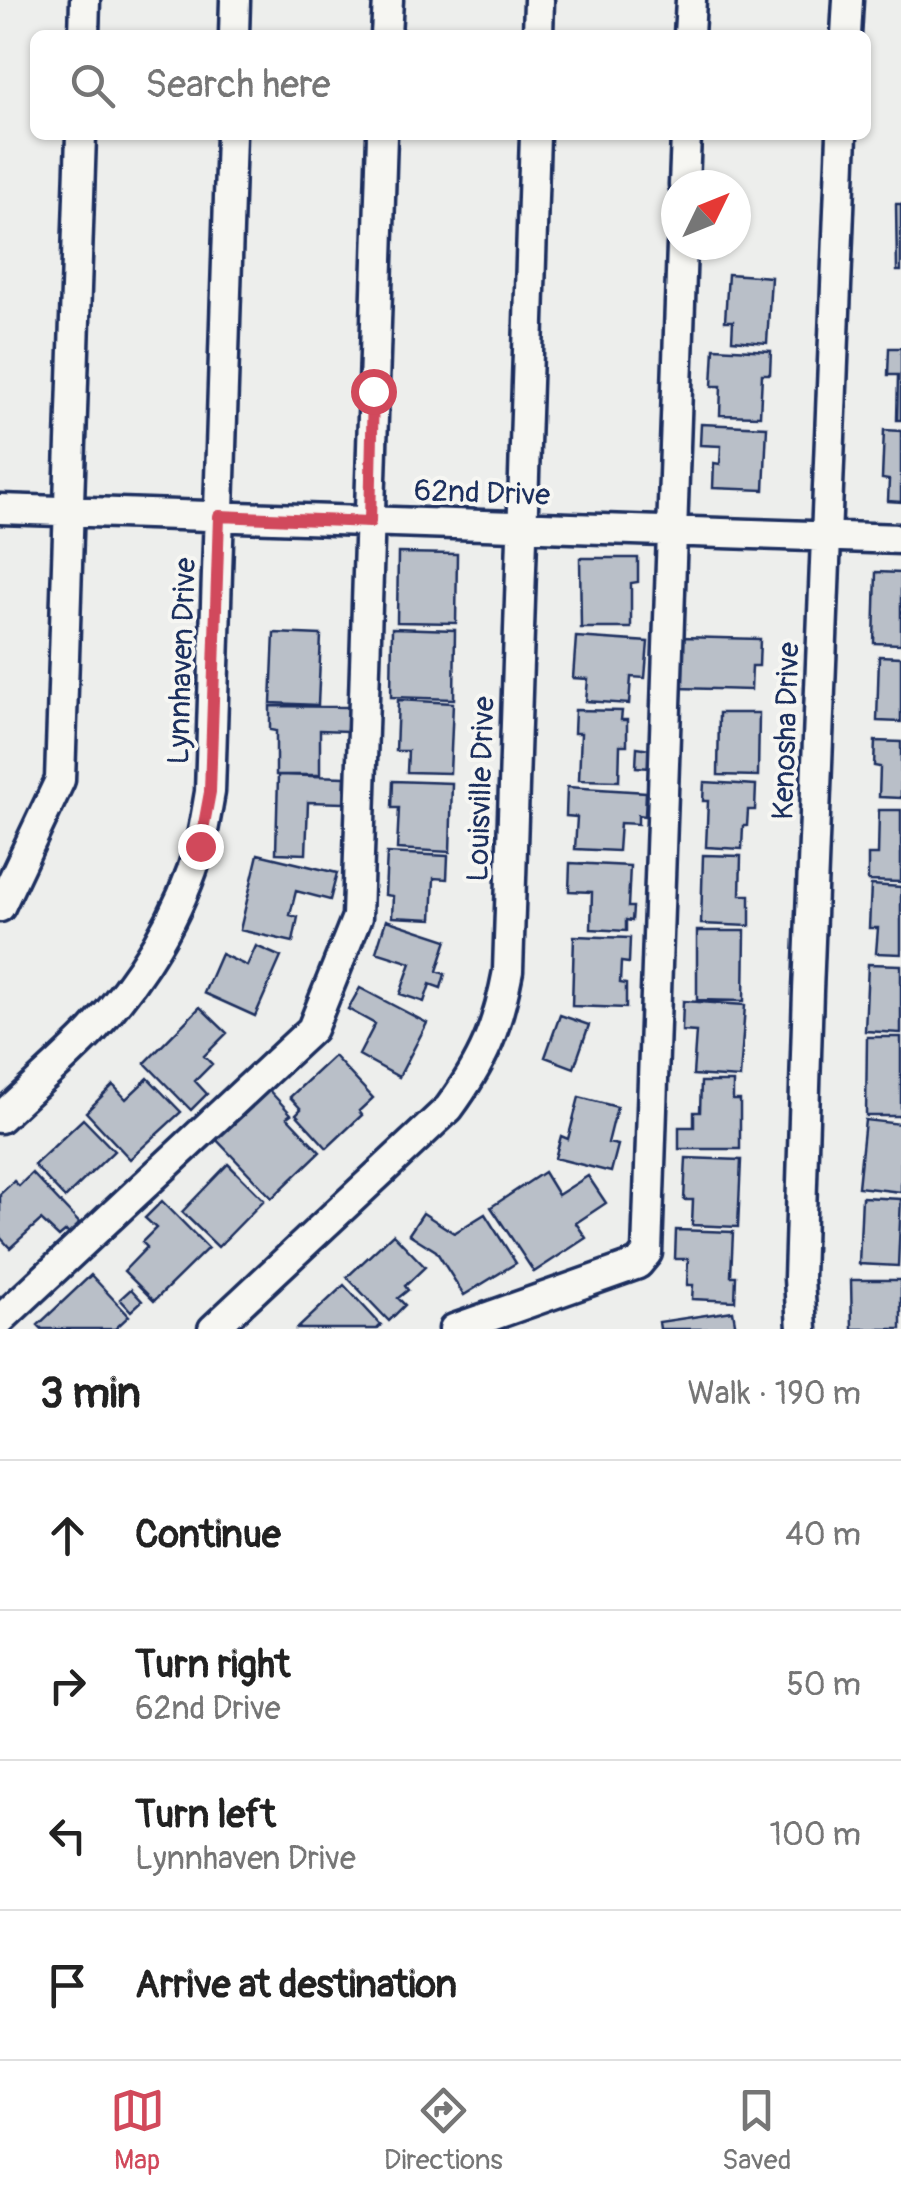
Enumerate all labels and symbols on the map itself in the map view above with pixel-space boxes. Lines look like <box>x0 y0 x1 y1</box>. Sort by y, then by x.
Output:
north arrow <box>661 170 751 260</box>
route start <box>351 369 397 415</box>
street label: 62nd Drive <box>413 472 551 514</box>
street label: Lynnhaven Drive <box>160 557 204 765</box>
street label: Kenosha Drive <box>764 641 808 821</box>
street label: Louisville Drive <box>459 696 503 882</box>
route end <box>178 824 224 870</box>

